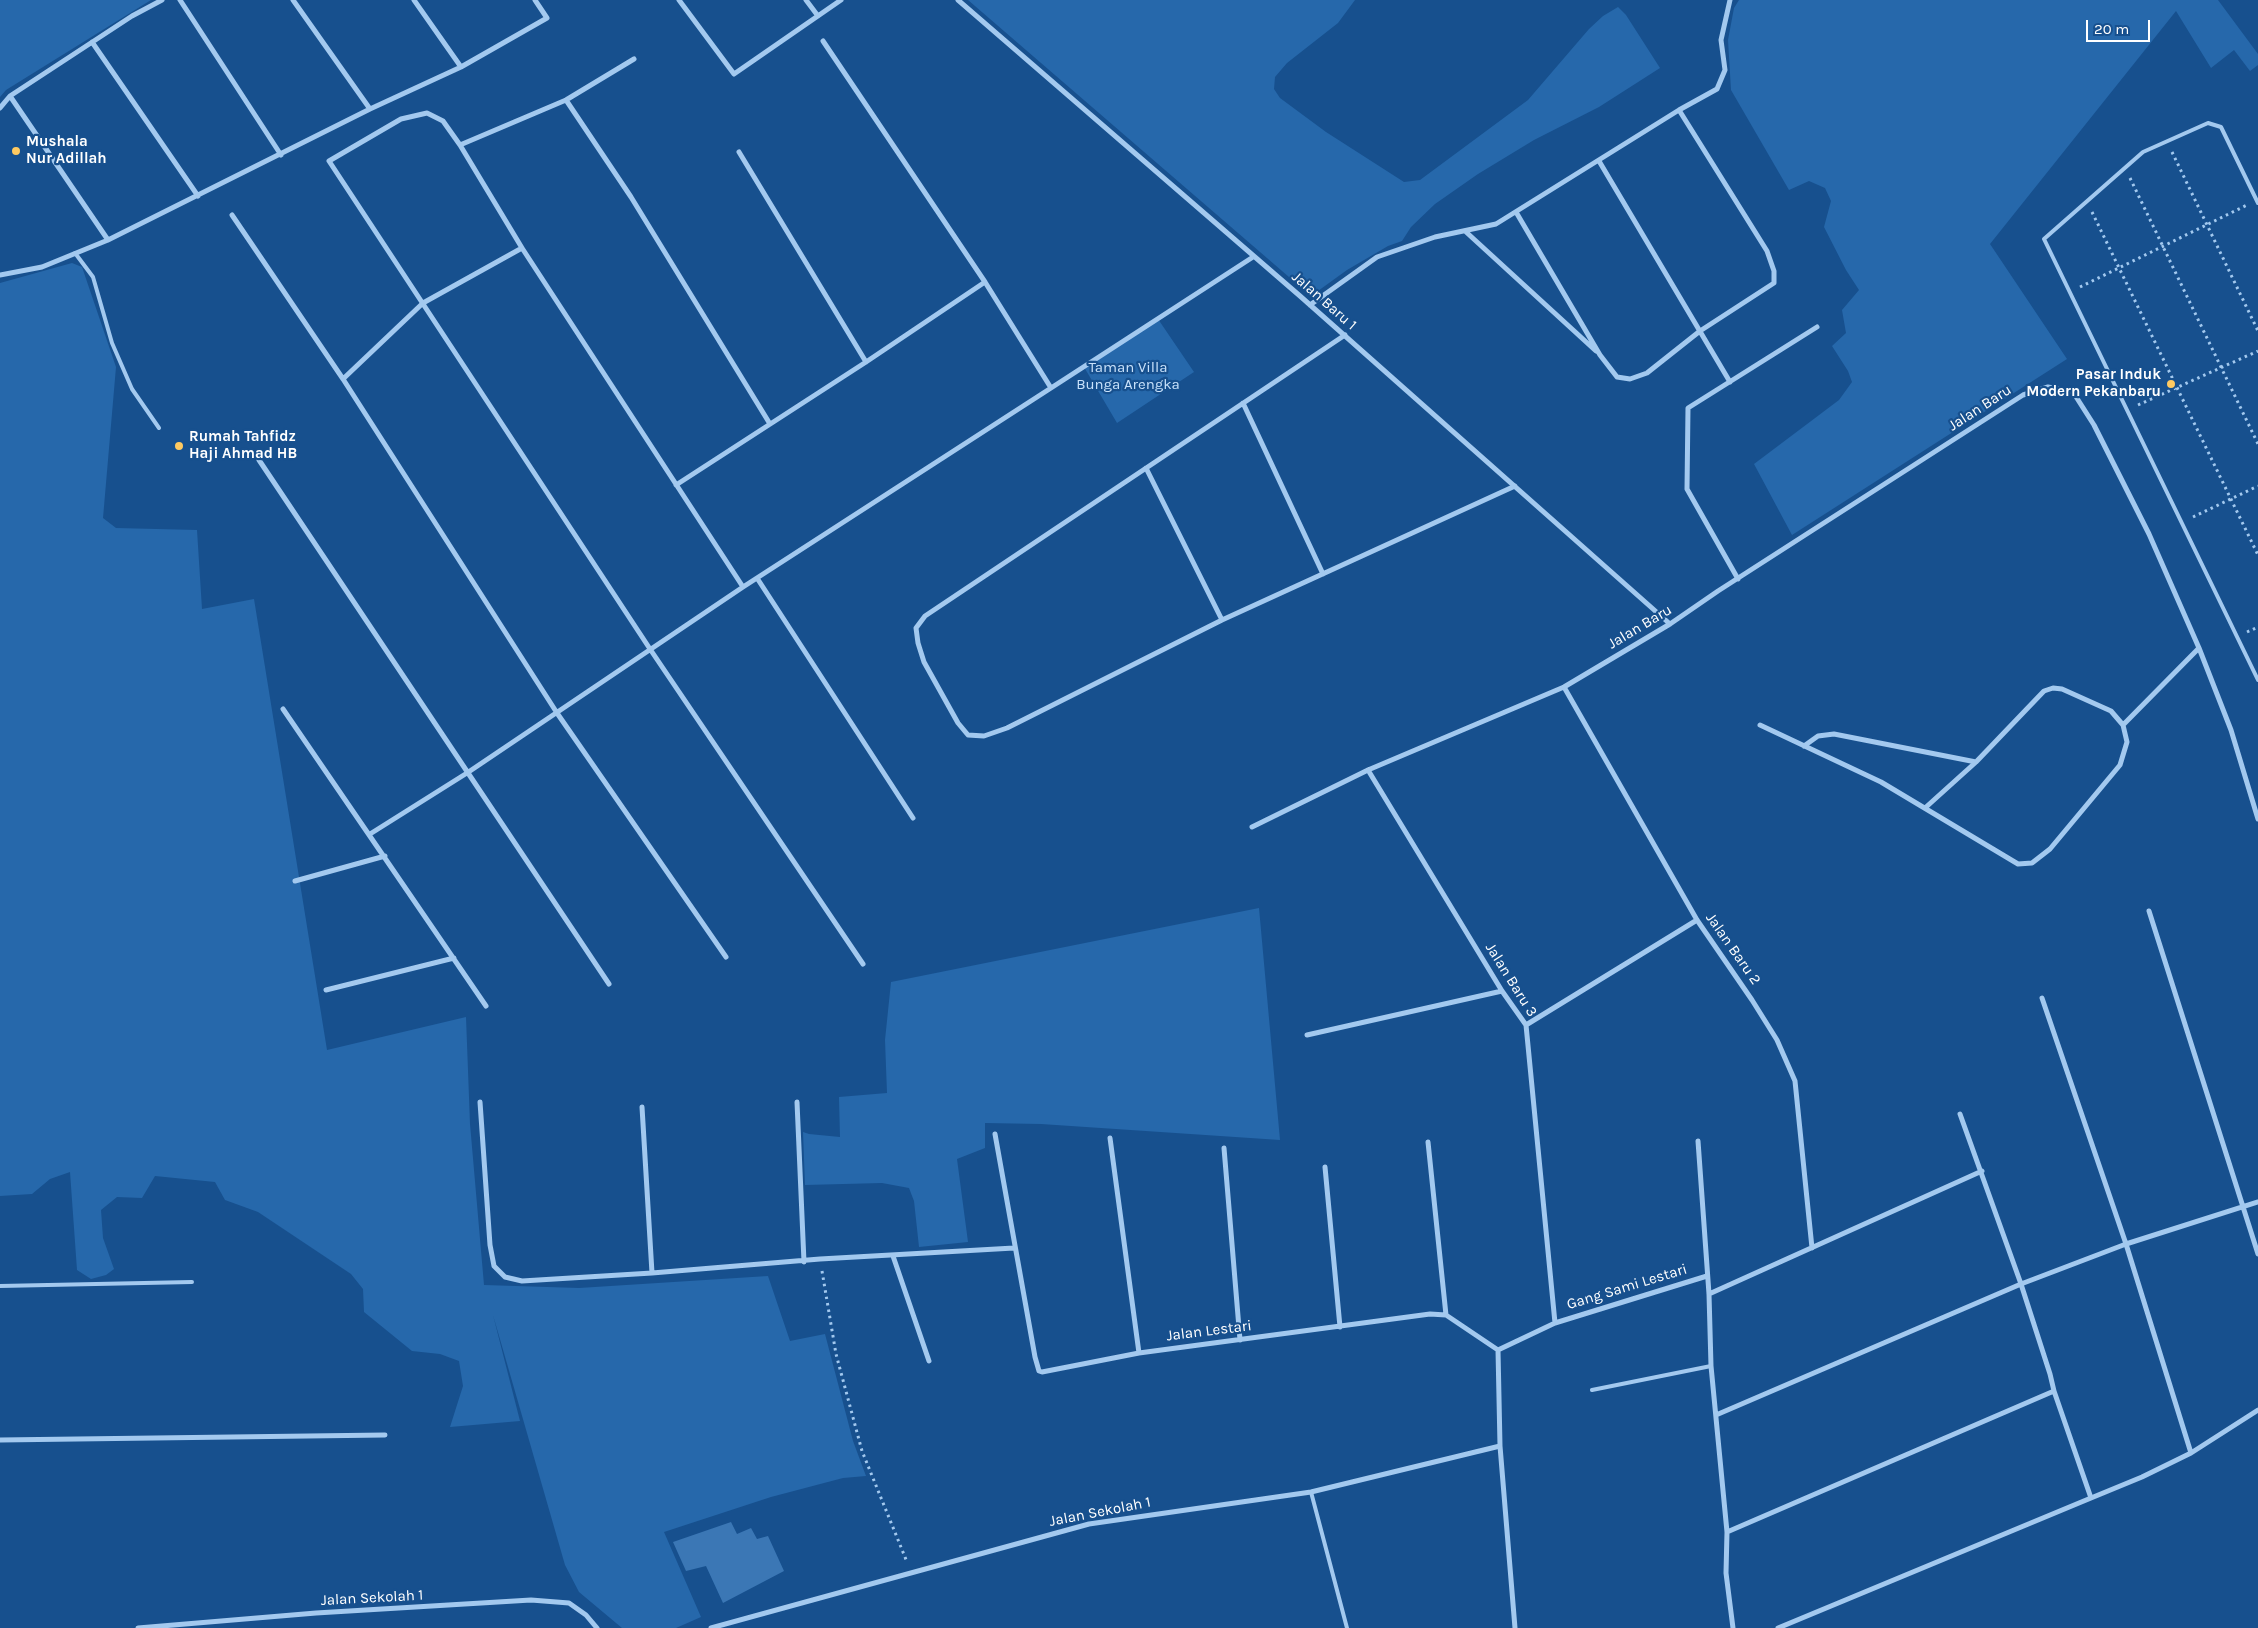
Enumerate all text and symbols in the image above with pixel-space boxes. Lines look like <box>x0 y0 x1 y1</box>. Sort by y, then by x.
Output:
scale bar <box>2088 10 2152 42</box>
text: 20 m <box>2094 20 2129 38</box>
place label: Mushala Nur Adillah <box>26 133 107 168</box>
marker: Mushala Nur Adillah <box>10 145 22 157</box>
street label: Jalan Baru 1 <box>1288 268 1360 334</box>
park label: Taman Villa Bunga Arengka <box>1076 359 1180 394</box>
place label: Pasar Induk Modern Pekanbaru <box>2026 366 2161 401</box>
marker: Pasar Induk Modern Pekanbaru <box>2165 378 2177 390</box>
street label: Jalan Baru <box>1945 381 2015 435</box>
place label: Rumah Tahfidz Haji Ahmad HB <box>189 428 297 463</box>
marker: Rumah Tahfidz Haji Ahmad HB <box>173 440 185 452</box>
street label: Jalan Baru <box>1605 601 1675 653</box>
street label: Jalan Baru 2 <box>1702 910 1764 988</box>
street label: Jalan Baru 3 <box>1481 940 1541 1020</box>
street label: Gang Sami Lestari <box>1565 1260 1689 1314</box>
street label: Jalan Lestari <box>1165 1317 1253 1345</box>
street label: Jalan Sekolah 1 <box>1048 1493 1152 1531</box>
street label: Jalan Sekolah 1 <box>320 1586 424 1610</box>

